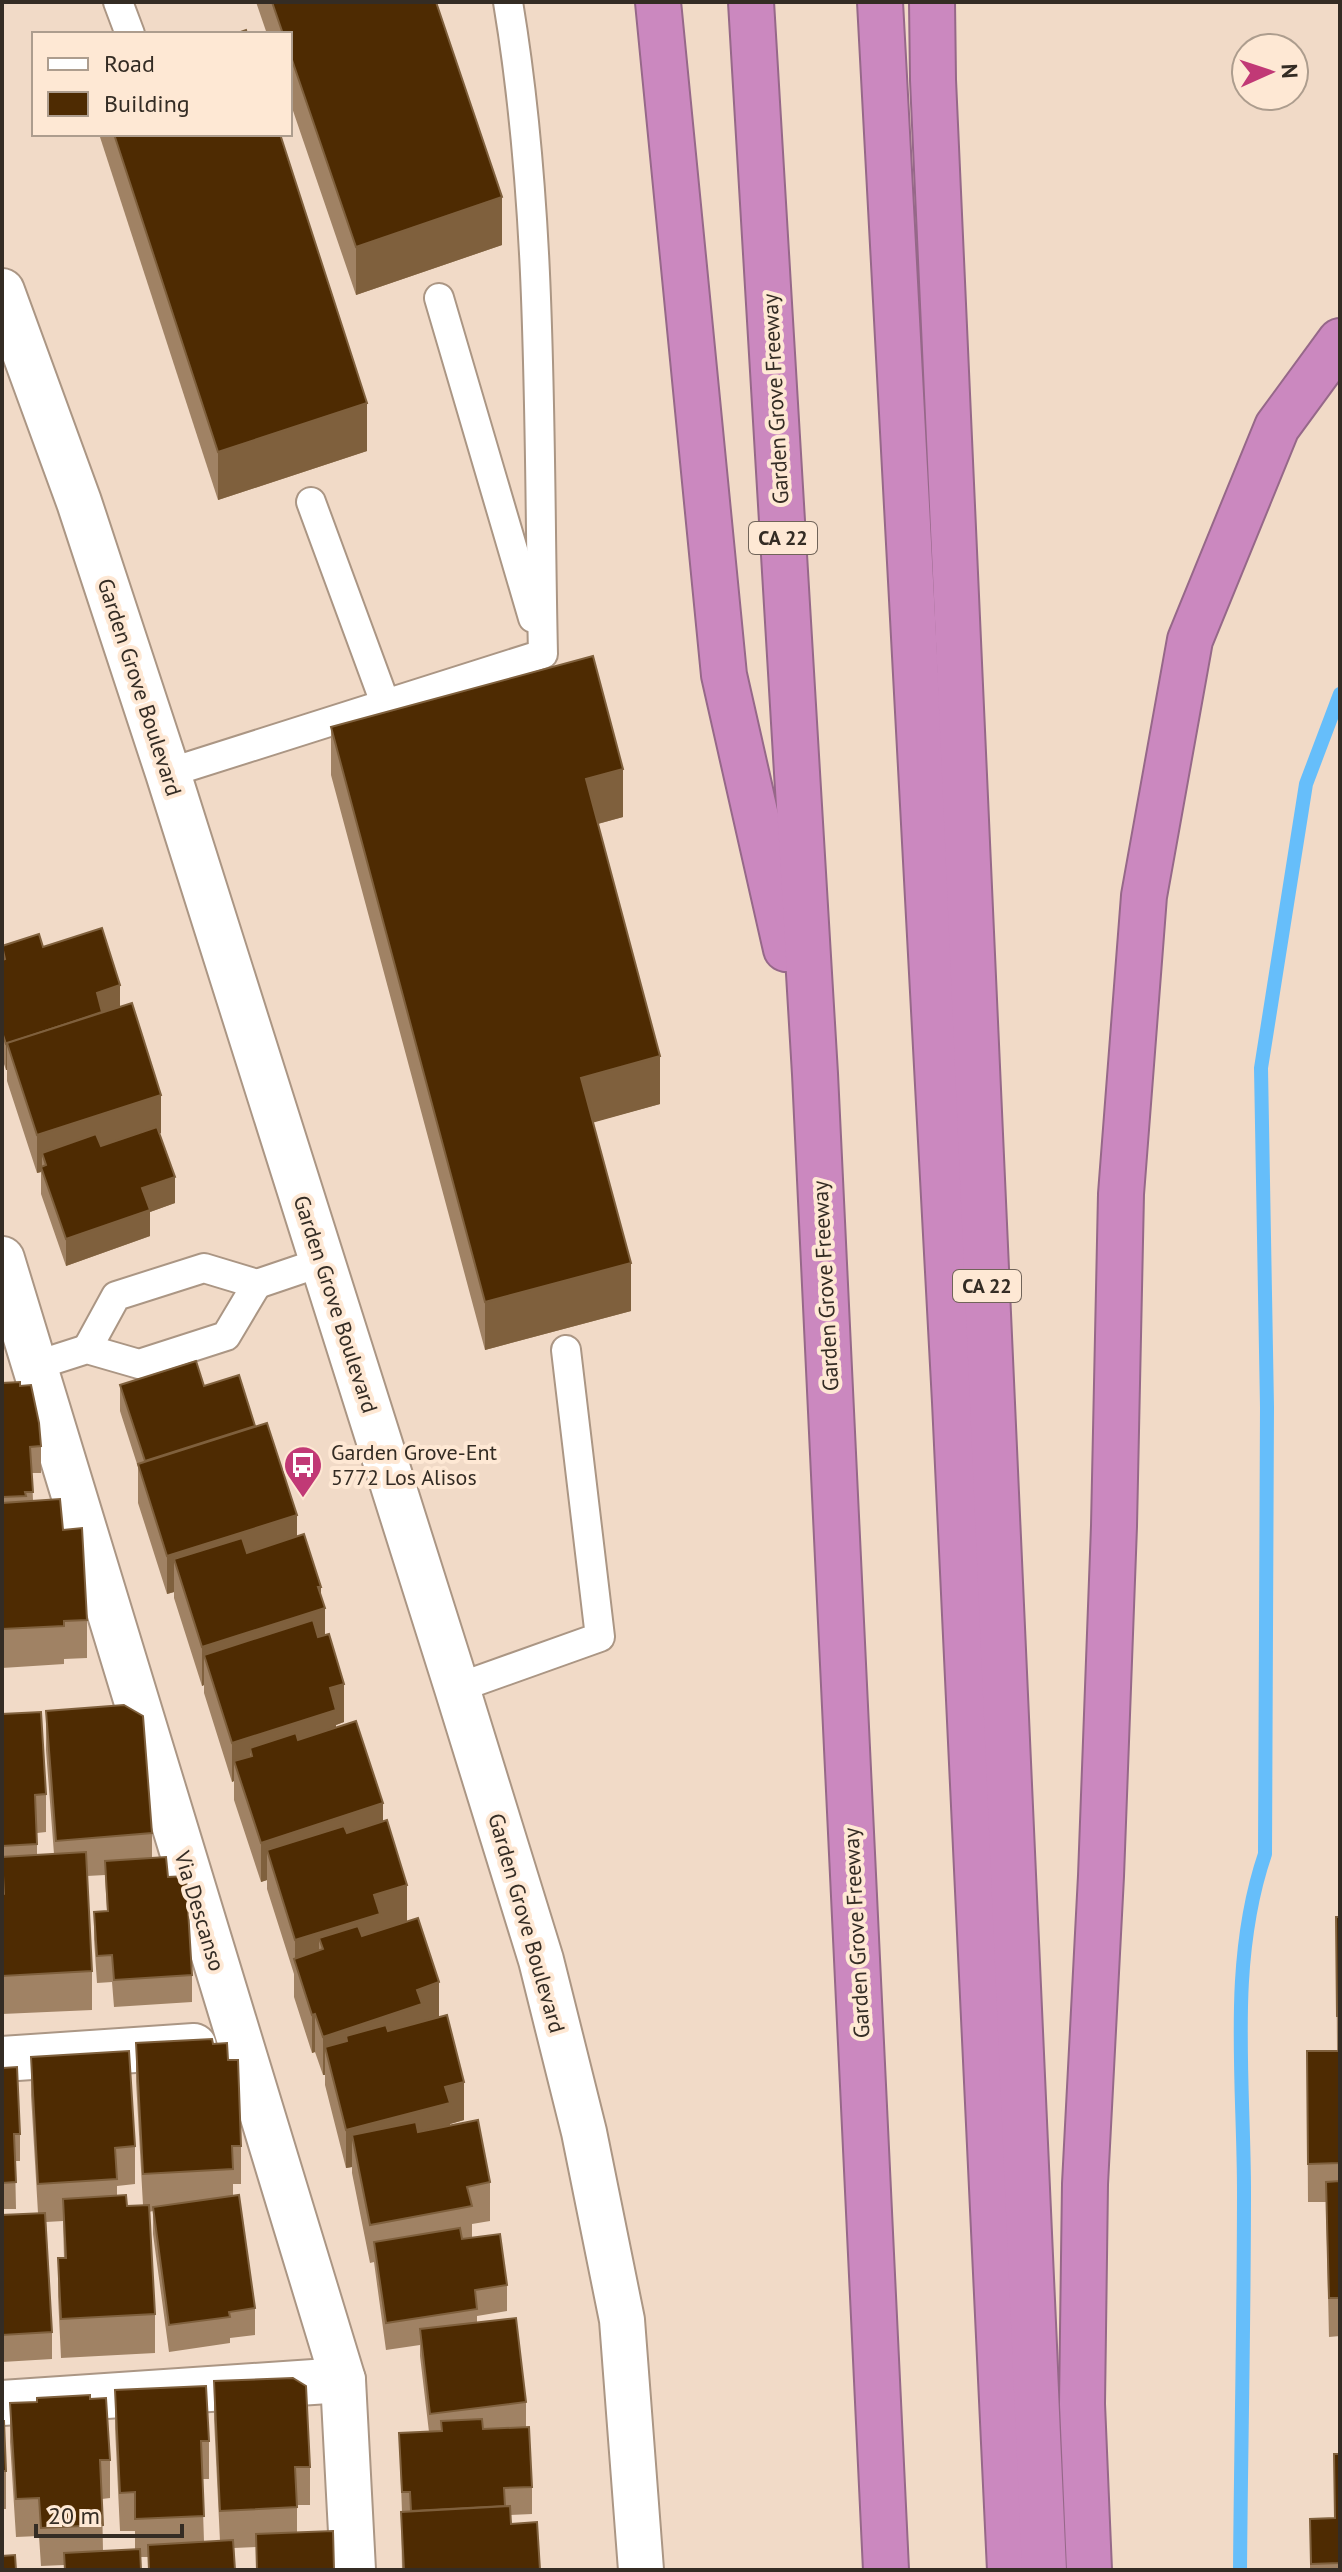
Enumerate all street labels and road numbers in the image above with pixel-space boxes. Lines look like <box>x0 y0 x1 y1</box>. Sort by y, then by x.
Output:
street label: Garden Grove Freeway <box>755 292 794 505</box>
road number: CA 22 <box>749 522 817 554</box>
street label: Garden Grove Boulevard <box>92 575 188 799</box>
street label: Garden Grove Freeway <box>805 1179 844 1392</box>
street label: Garden Grove Boulevard <box>288 1192 384 1416</box>
road number: CA 22 <box>953 1270 1021 1302</box>
street label: Garden Grove Boulevard <box>482 1810 572 2036</box>
street label: Garden Grove Freeway <box>836 1826 875 2039</box>
street label: Via Descanso <box>168 1847 232 1974</box>

